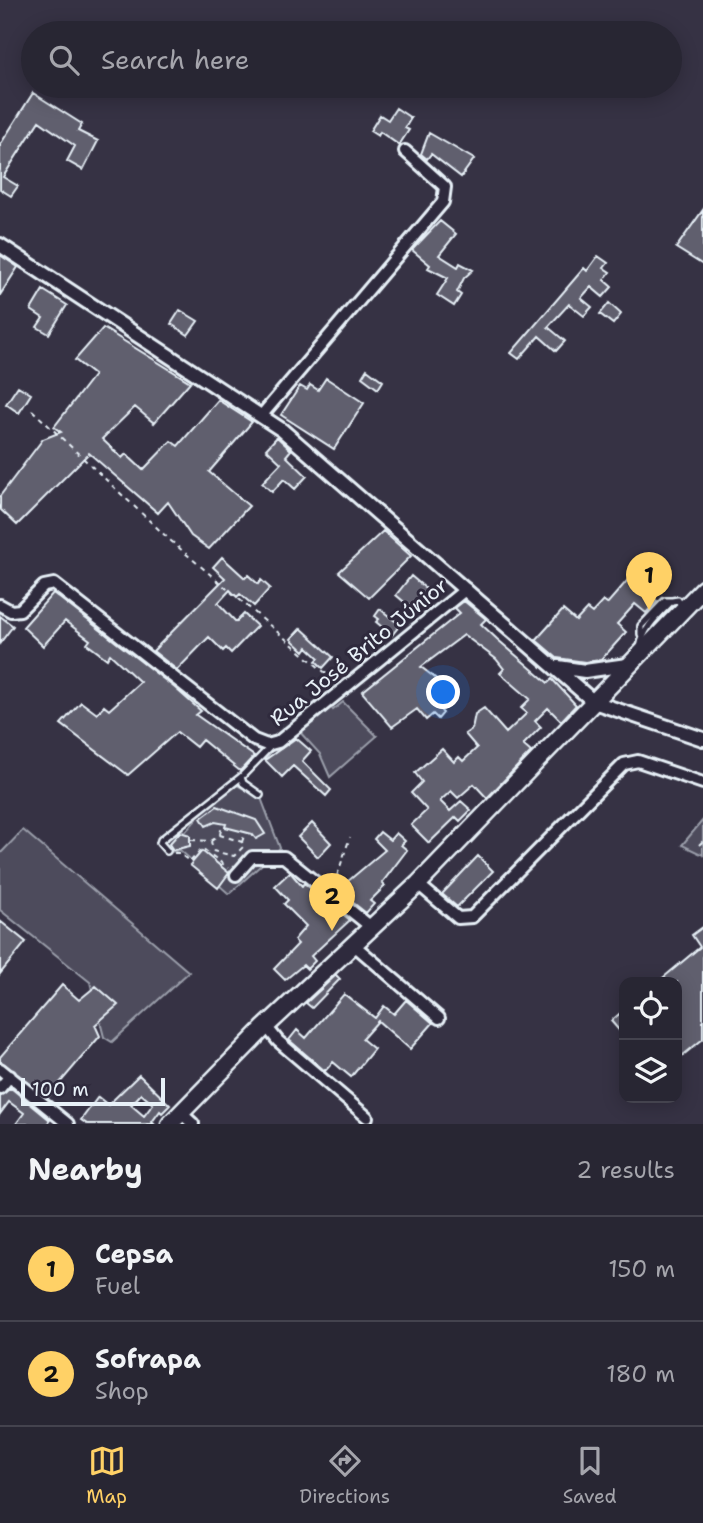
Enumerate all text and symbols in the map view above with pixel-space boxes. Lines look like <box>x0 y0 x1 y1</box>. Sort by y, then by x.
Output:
search box <box>21 21 682 98</box>
icon: search <box>45 41 83 79</box>
text: Search here <box>101 42 250 77</box>
pin: 1 <box>626 552 672 610</box>
street label: Rua José Brito Júnior <box>264 572 454 732</box>
your location <box>426 675 460 709</box>
pin: 2 <box>309 873 355 931</box>
map controls <box>619 977 682 1103</box>
button: locate <box>619 977 682 1040</box>
button: layers <box>619 1040 682 1103</box>
scale bar <box>21 1075 164 1107</box>
text: 100 m <box>32 1077 89 1102</box>
text: Nearby <box>28 1149 143 1190</box>
text: 2 results <box>576 1155 675 1185</box>
text: Cepsa <box>95 1236 173 1271</box>
text: 1 <box>46 1254 56 1284</box>
text: 150 m <box>608 1254 675 1284</box>
text: Fuel <box>95 1271 140 1301</box>
text: Sofrapa <box>95 1341 201 1376</box>
text: 2 <box>43 1359 59 1389</box>
text: 180 m <box>606 1359 675 1389</box>
text: Shop <box>95 1376 149 1406</box>
tab: Map <box>86 1442 127 1509</box>
tab: Directions <box>300 1442 390 1509</box>
tab: Saved <box>563 1442 617 1509</box>

